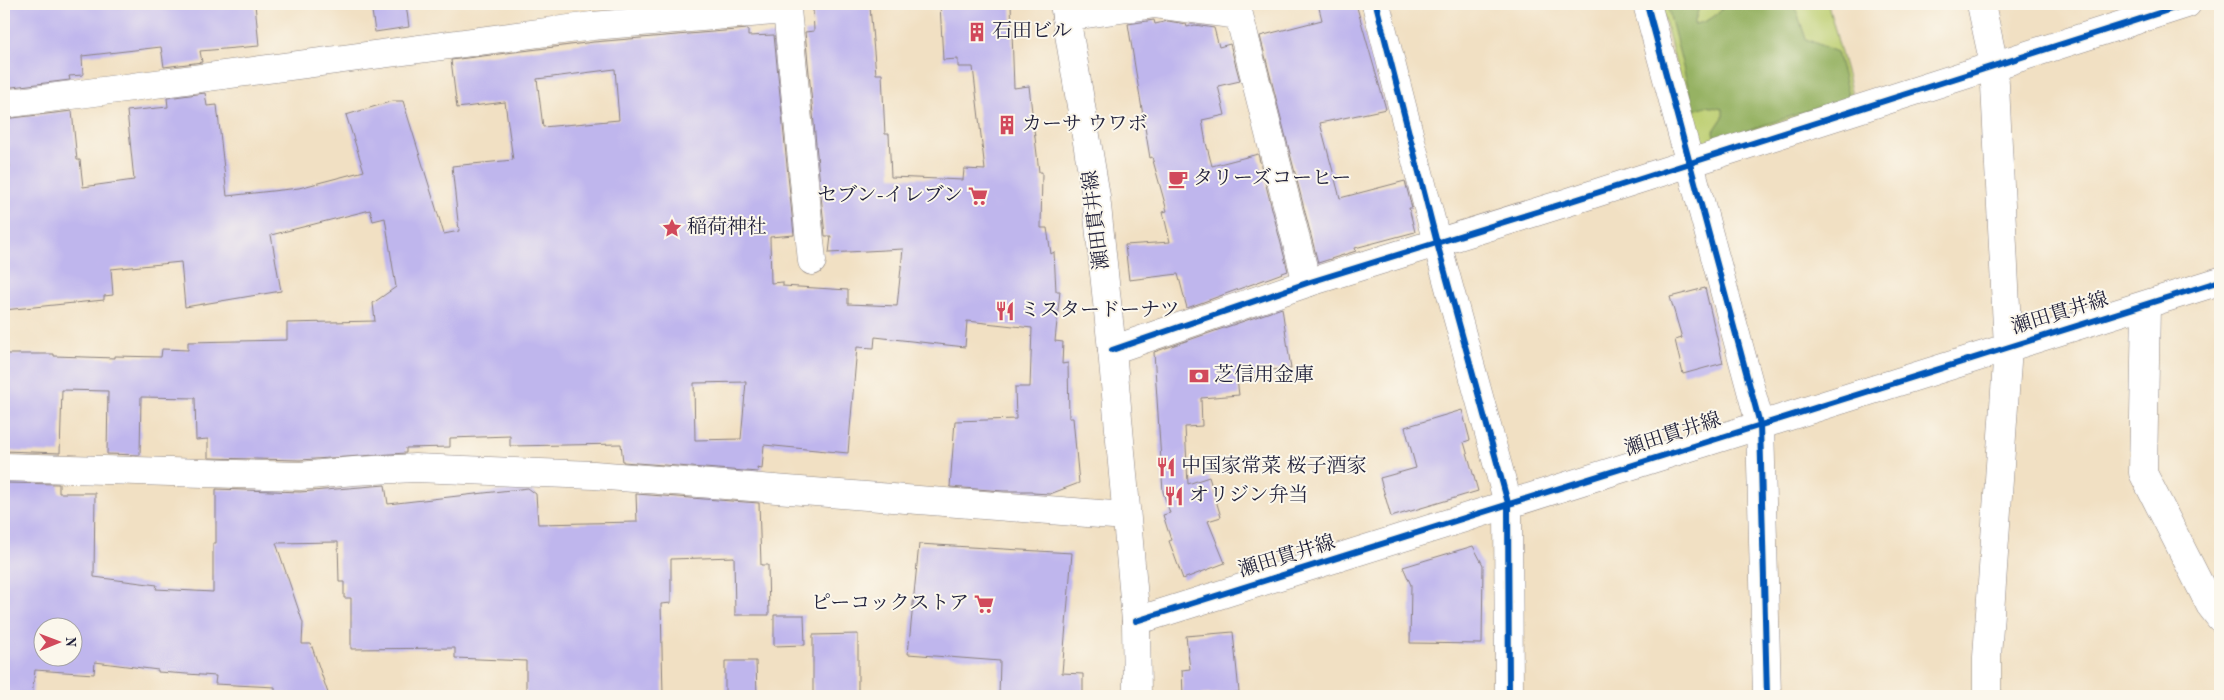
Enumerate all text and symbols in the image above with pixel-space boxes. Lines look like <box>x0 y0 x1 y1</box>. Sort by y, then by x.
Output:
place label: 石田ビル <box>992 20 1072 42</box>
building icon: 石田ビル <box>966 21 988 43</box>
building icon: カーサ ウワボ <box>996 114 1018 136</box>
place label: カーサ ウワボ <box>1022 114 1148 135</box>
place label: タリーズコーヒー <box>1193 167 1351 189</box>
cafe icon: タリーズコーヒー <box>1167 168 1189 190</box>
street label: 瀬田貫井線 <box>1079 169 1113 271</box>
place label: セブン-イレブン <box>817 184 963 206</box>
supermarket icon: セブン-イレブン <box>967 185 989 207</box>
place label: 稲荷神社 <box>687 216 767 238</box>
place icon: 稲荷神社 <box>661 217 683 239</box>
street label: 瀬田貫井線 <box>2009 288 2111 338</box>
restaurant icon: ミスタードーナツ <box>994 300 1016 322</box>
place label: ミスタードーナツ <box>1020 300 1180 321</box>
place label: 芝信用金庫 <box>1214 364 1314 386</box>
bank icon: 芝信用金庫 <box>1188 365 1210 387</box>
street label: 瀬田貫井線 <box>1622 408 1724 460</box>
place label: 中国家常菜 桜子酒家 <box>1181 455 1367 477</box>
restaurant icon: 中国家常菜 桜子酒家 <box>1155 456 1177 478</box>
place label: オリジン弁当 <box>1189 483 1309 506</box>
restaurant icon: オリジン弁当 <box>1163 485 1185 507</box>
street label: 瀬田貫井線 <box>1236 531 1338 581</box>
place label: ピーコックストア <box>811 593 969 614</box>
supermarket icon: ピーコックストア <box>973 593 995 615</box>
north arrow <box>32 618 82 668</box>
text: N <box>63 636 77 648</box>

